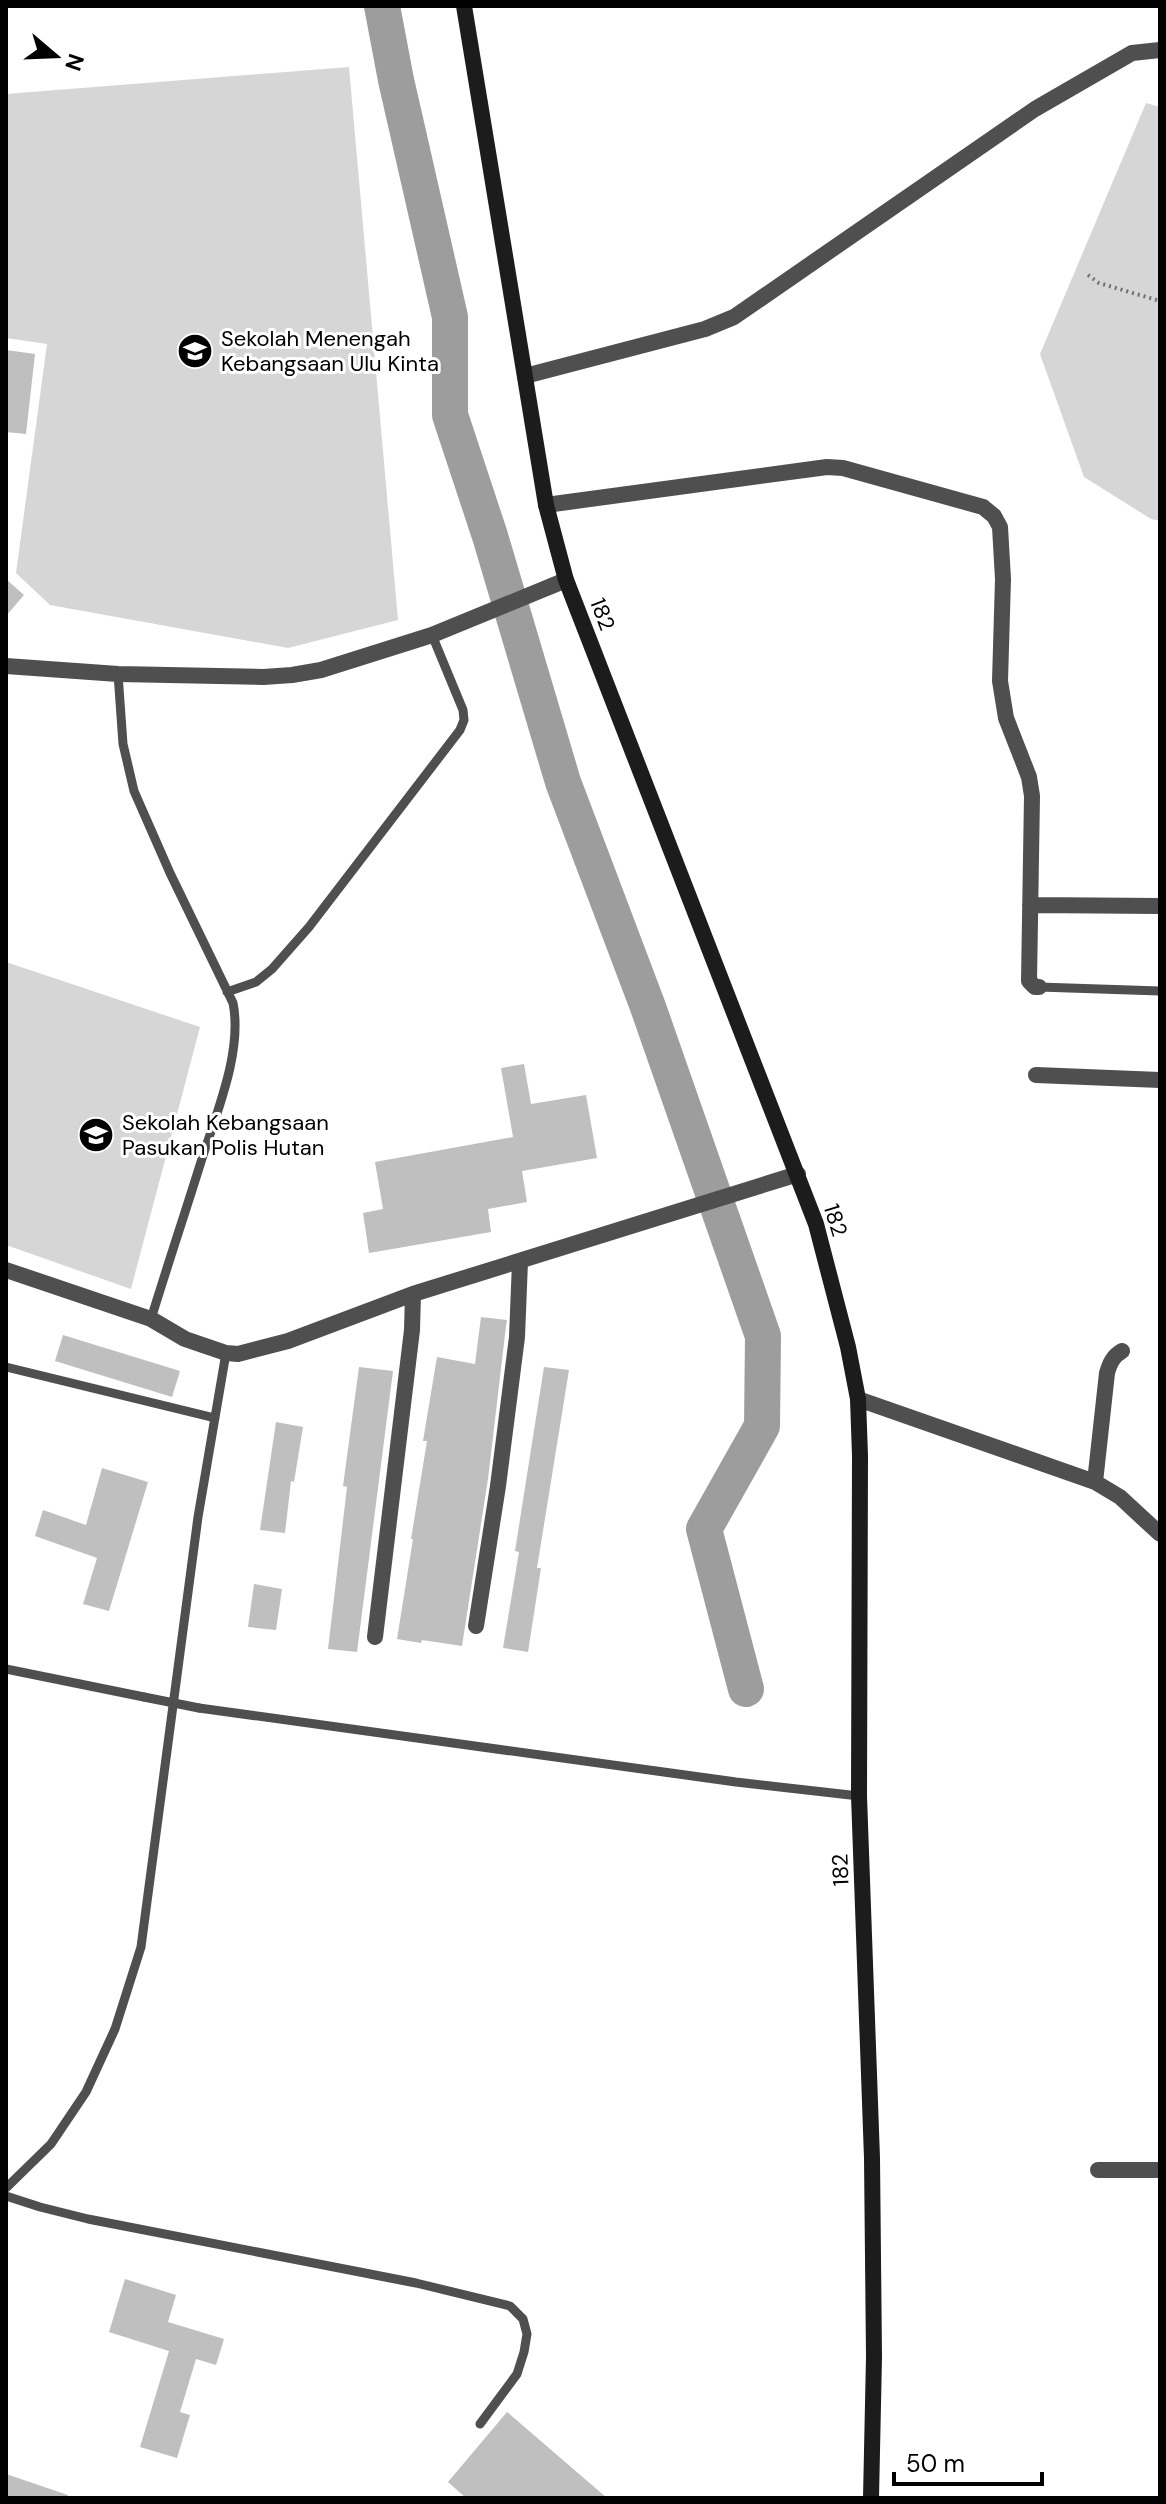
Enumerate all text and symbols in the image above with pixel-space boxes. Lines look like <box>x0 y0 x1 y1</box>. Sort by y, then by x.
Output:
north arrow <box>16 16 96 96</box>
text: N <box>58 50 91 75</box>
place label: Sekolah Menengah Kebangsaan Ulu Kinta <box>221 324 439 378</box>
school or university icon: Sekolah Menengah Kebangsaan Ulu Kinta <box>176 332 214 370</box>
street label: 182 <box>583 594 622 635</box>
place label: Sekolah Kebangsaan Pasukan Polis Hutan <box>122 1108 329 1162</box>
school or university icon: Sekolah Kebangsaan Pasukan Polis Hutan <box>77 1116 115 1154</box>
street label: 182 <box>817 1200 854 1240</box>
street label: 182 <box>825 1853 856 1887</box>
scale bar <box>894 2436 1042 2486</box>
text: 50 m <box>906 2448 965 2479</box>

